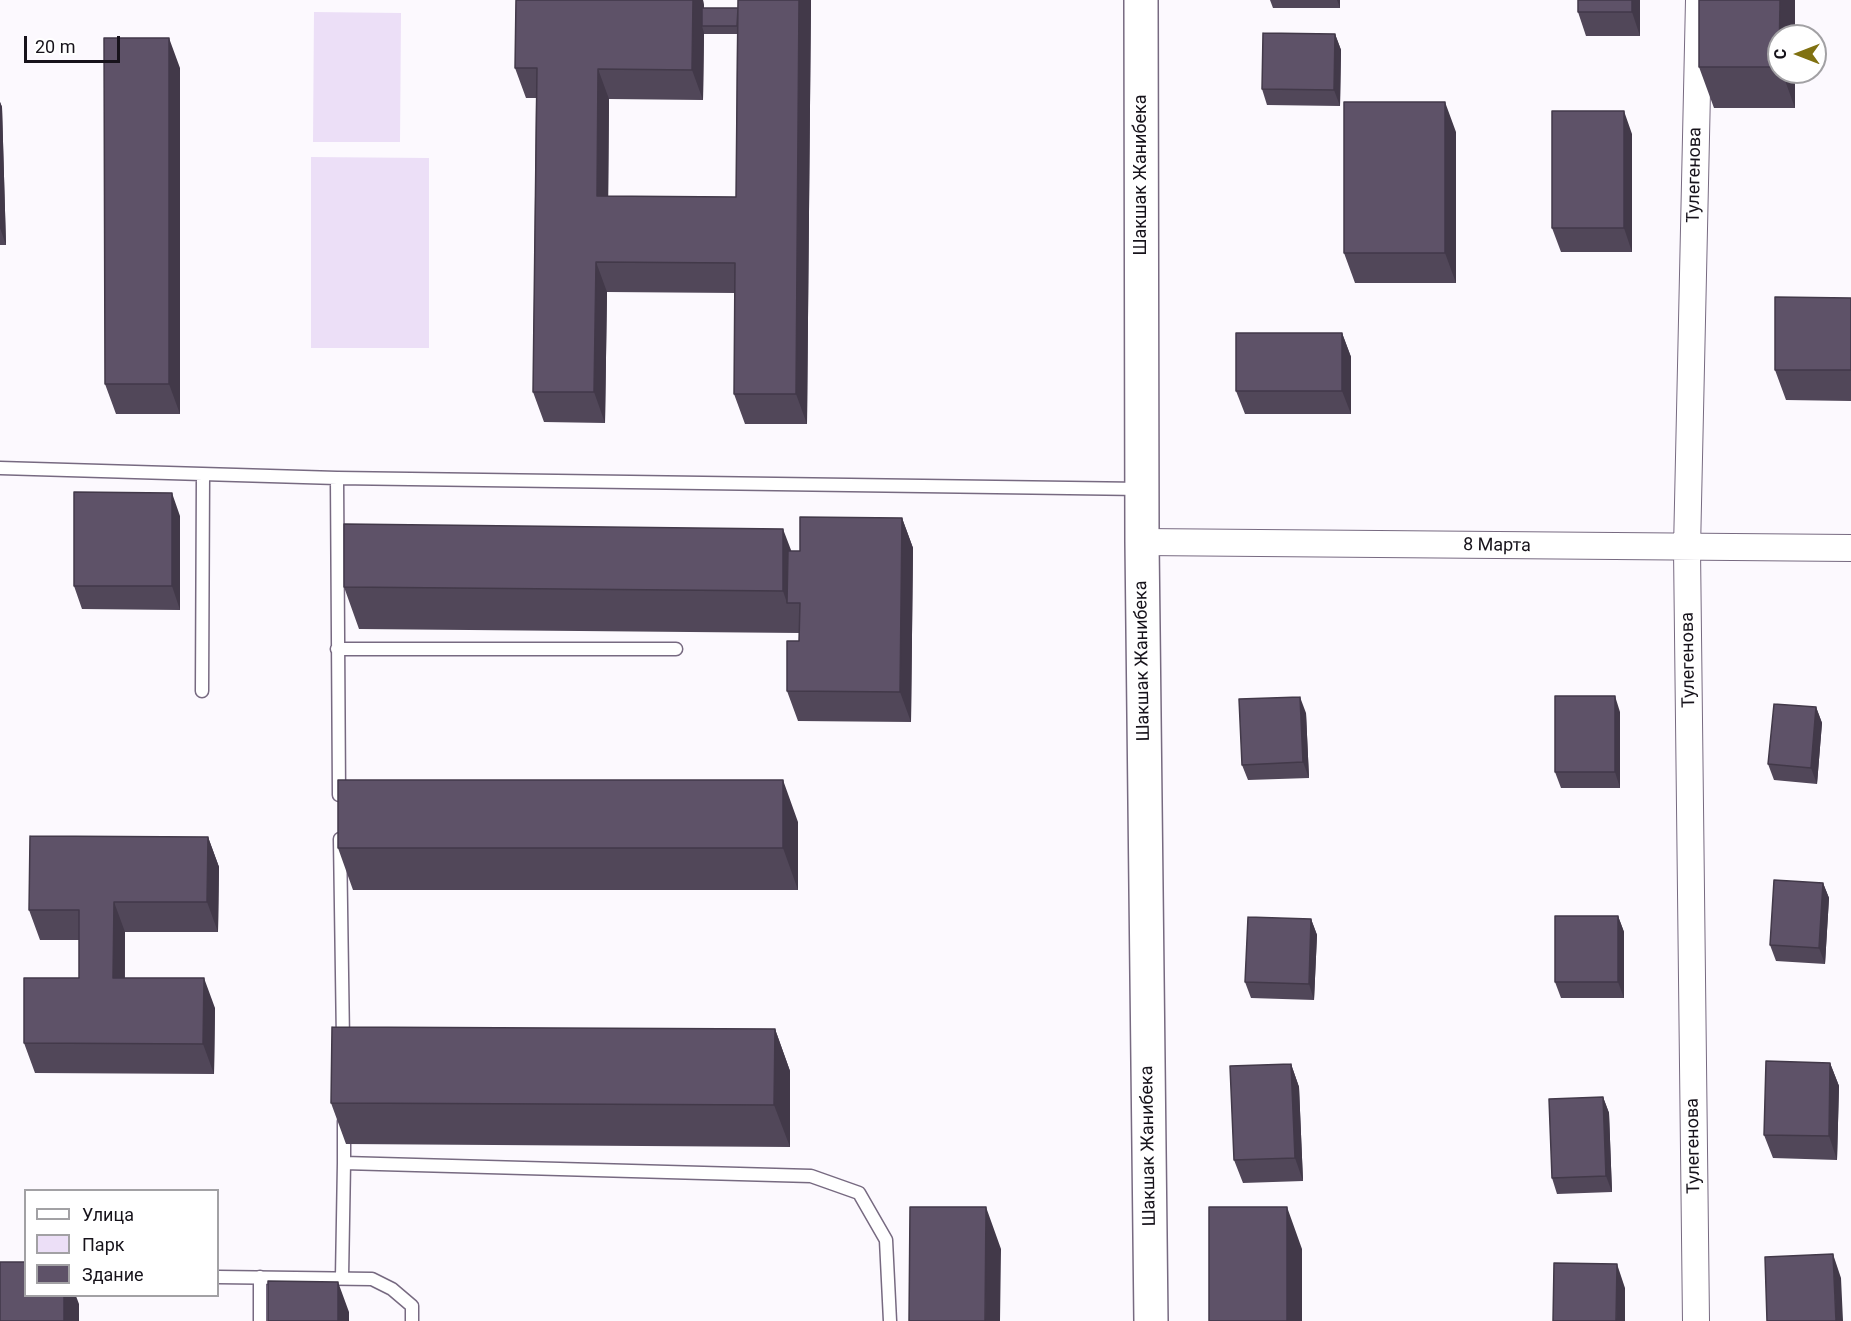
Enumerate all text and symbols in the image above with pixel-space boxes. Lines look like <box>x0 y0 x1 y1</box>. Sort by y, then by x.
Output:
scale bar <box>27 24 123 62</box>
north arrow <box>1767 24 1827 84</box>
text: 20 m <box>35 36 75 57</box>
text: С <box>1771 49 1790 59</box>
street label: Шакшак Жанибека <box>1130 95 1152 255</box>
street label: Тулегенова <box>1683 127 1707 223</box>
street label: 8 Марта <box>1463 535 1531 557</box>
street label: Шакшак Жанибека <box>1131 580 1155 742</box>
street label: Тулегенова <box>1677 612 1701 708</box>
street label: Шакшак Жанибека <box>1137 1065 1161 1227</box>
street label: Тулегенова <box>1682 1098 1706 1194</box>
legend <box>24 1189 219 1297</box>
text: Улица <box>82 1204 134 1225</box>
text: Парк <box>82 1234 124 1255</box>
text: Здание <box>82 1264 144 1285</box>

